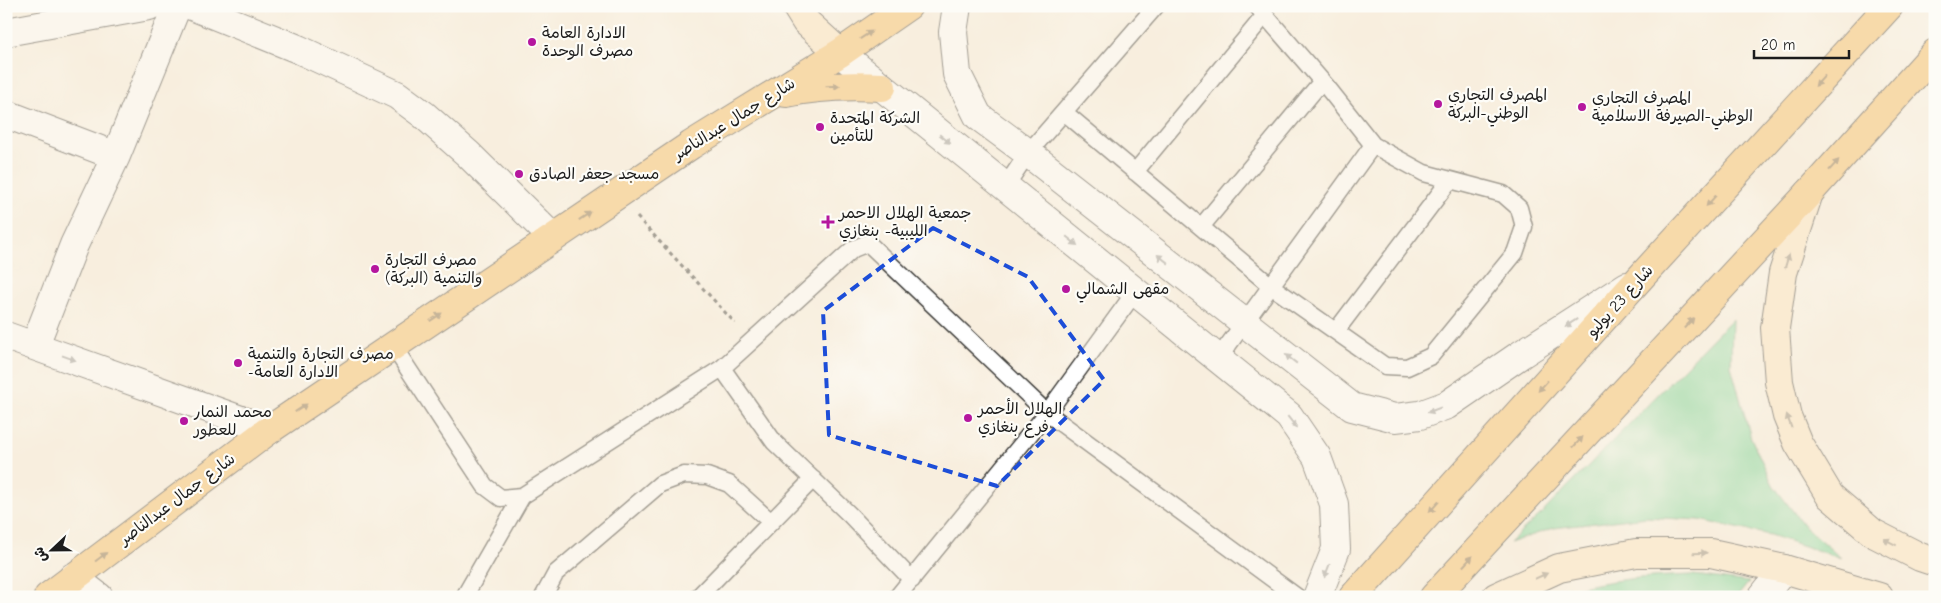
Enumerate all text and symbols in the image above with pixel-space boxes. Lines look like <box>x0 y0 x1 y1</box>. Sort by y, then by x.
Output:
place label: الادارة العامة مصرف الوحدة <box>542 24 633 61</box>
scale bar <box>1754 28 1848 60</box>
one-way arrow <box>859 30 872 40</box>
marker: الادارة العامة مصرف الوحدة <box>526 36 538 48</box>
text: 20 m <box>1761 36 1795 54</box>
street label: شارع جمال عبدالناصر <box>668 74 799 167</box>
one-way arrow <box>1814 75 1826 87</box>
one-way arrow <box>825 81 841 89</box>
place label: المصرف التجاري الوطني-البركة <box>1448 86 1547 127</box>
place label: المصرف التجاري الوطني-الصيرفة الاسلامية <box>1592 89 1753 130</box>
marker: المصرف التجاري الوطني-البركة <box>1432 98 1444 110</box>
marker: المصرف التجاري الوطني-الصيرفة الاسلامية <box>1576 101 1588 113</box>
place label: الشركة المتحدة للتأمين <box>830 109 920 145</box>
marker: الشركة المتحدة للتأمين <box>814 121 826 133</box>
one-way arrow <box>938 133 951 144</box>
one-way arrow <box>1828 159 1840 171</box>
place label: مسجد جعفر الصادق <box>529 165 659 183</box>
marker: مسجد جعفر الصادق <box>513 168 525 180</box>
one-way arrow <box>1705 194 1717 206</box>
place label: جمعية الهلال الاحمر الليبية- بنغازي <box>837 204 972 242</box>
one-way arrow <box>578 211 592 221</box>
marker: جمعية الهلال الاحمر الليبية- بنغازي <box>821 215 835 229</box>
one-way arrow <box>1065 235 1078 246</box>
place label: مصرف التجارة والتنمية (البركة) <box>385 251 482 287</box>
one-way arrow <box>1784 253 1791 268</box>
one-way arrow <box>1156 254 1170 264</box>
street label: شارع 23 يوليو <box>1582 261 1658 343</box>
marker: مصرف التجارة والتنمية (البركة) <box>369 263 381 275</box>
place label: مقهى الشمالي <box>1076 280 1169 303</box>
marker: مقهى الشمالي <box>1060 283 1072 295</box>
one-way arrow <box>429 312 443 322</box>
one-way arrow <box>1683 317 1695 329</box>
one-way arrow <box>1564 318 1578 327</box>
place label: مصرف التجارة والتنمية -الادارة العامة <box>248 345 394 381</box>
one-way arrow <box>62 354 77 362</box>
one-way arrow <box>1285 354 1298 365</box>
marker: مصرف التجارة والتنمية -الادارة العامة <box>232 357 244 369</box>
one-way arrow <box>1537 380 1549 392</box>
place label: الهلال الأحمر فرع بنغازي <box>976 398 1062 438</box>
place label: محمد النمار للعطور <box>192 403 272 440</box>
one-way arrow <box>295 403 308 413</box>
one-way arrow <box>1426 406 1441 414</box>
marker: الهلال الأحمر فرع بنغازي <box>962 412 974 424</box>
one-way arrow <box>1785 413 1792 428</box>
marker: محمد النمار للعطور <box>178 415 190 427</box>
one-way arrow <box>1286 415 1297 428</box>
one-way arrow <box>1572 436 1584 448</box>
street label: شارع جمال عبدالناصر <box>114 450 240 551</box>
one-way arrow <box>1428 500 1440 512</box>
north arrow <box>28 526 78 576</box>
one-way arrow <box>1883 538 1898 546</box>
text: ش <box>30 544 51 565</box>
one-way arrow <box>1692 549 1708 557</box>
one-way arrow <box>94 551 107 562</box>
one-way arrow <box>1462 555 1473 567</box>
one-way arrow <box>1323 564 1331 579</box>
one-way arrow <box>1533 572 1548 580</box>

